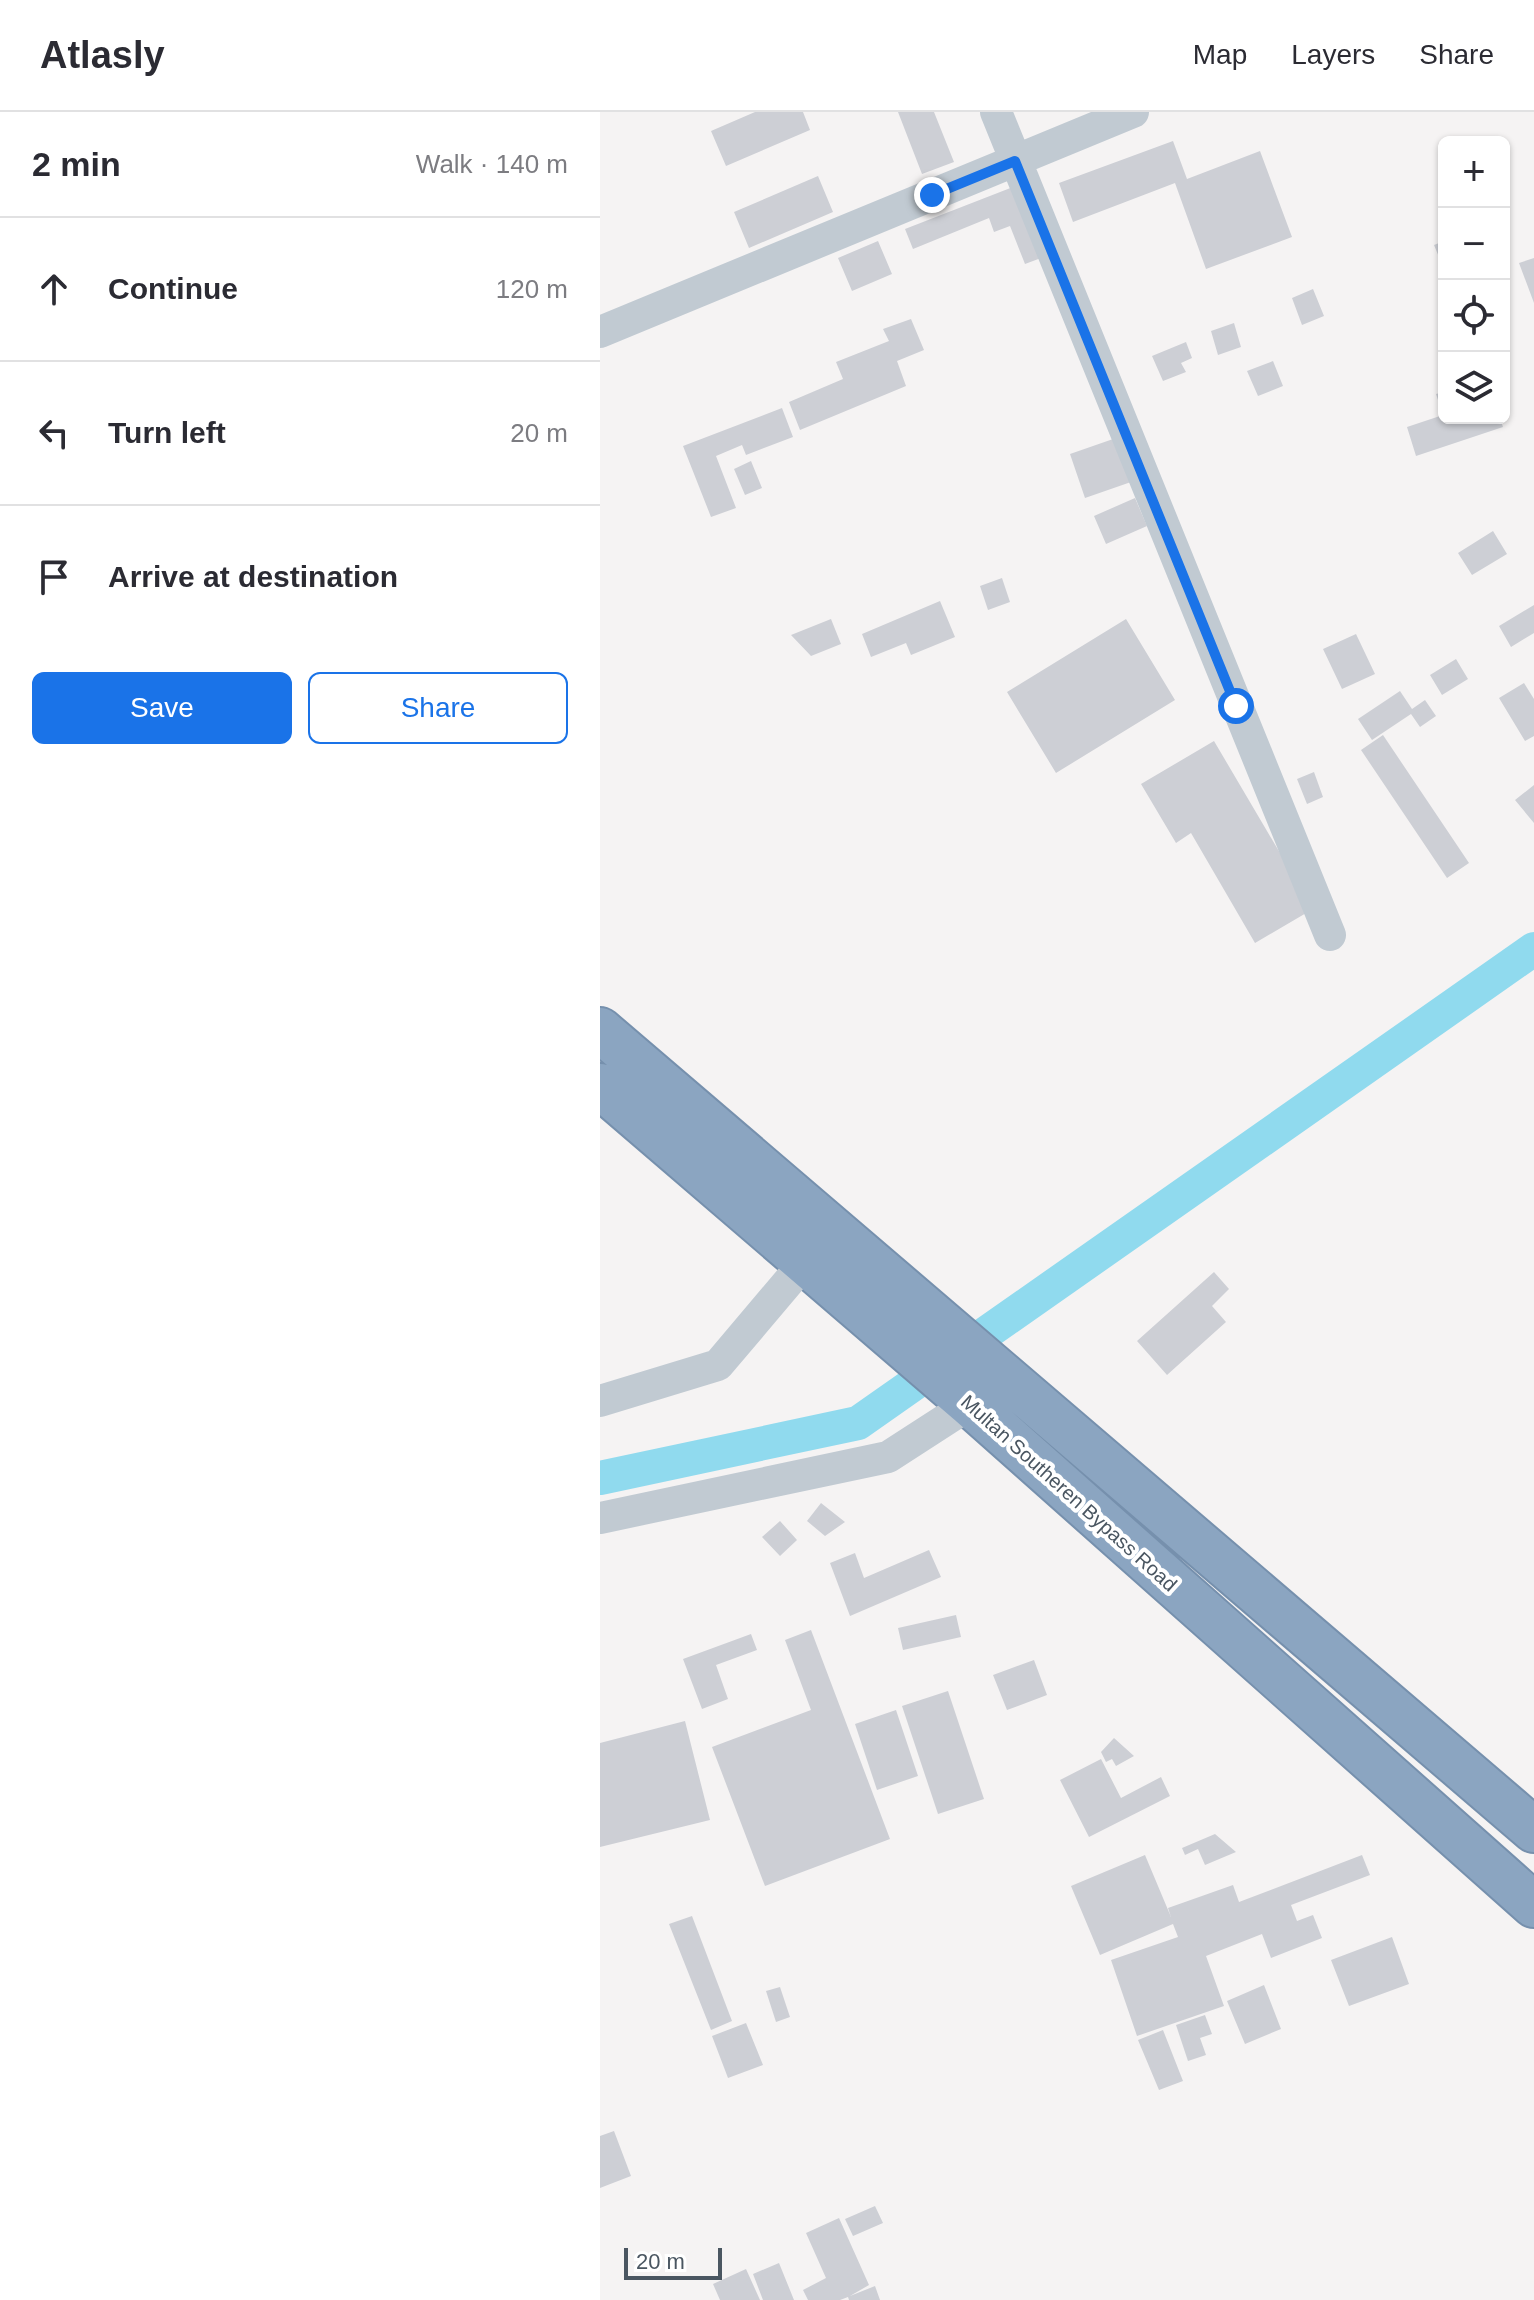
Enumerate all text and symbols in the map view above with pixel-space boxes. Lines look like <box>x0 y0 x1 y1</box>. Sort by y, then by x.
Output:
text: Atlasly <box>40 34 165 76</box>
text: Map <box>1193 39 1247 70</box>
text: Layers <box>1291 39 1375 70</box>
text: Share <box>1419 39 1494 70</box>
map controls <box>1438 136 1510 424</box>
button: + <box>1438 136 1510 208</box>
text: 2 min <box>32 145 121 183</box>
text: Walk · 140 m <box>416 149 568 179</box>
route end <box>914 177 950 213</box>
button: − <box>1438 208 1510 280</box>
icon: ahead <box>32 267 76 311</box>
text: Continue <box>108 272 238 305</box>
text: 120 m <box>496 274 568 304</box>
button: locate <box>1438 280 1510 352</box>
button: layers <box>1438 352 1510 424</box>
icon: left <box>32 411 76 455</box>
text: Turn left <box>108 416 226 449</box>
text: 20 m <box>510 418 568 448</box>
icon: arrive <box>32 555 76 599</box>
text: Arrive at destination <box>108 560 398 593</box>
button: Save <box>32 672 292 744</box>
button: Share <box>308 672 568 744</box>
route start <box>1218 688 1254 724</box>
street label: Multan Southeren Bypass Road <box>957 1390 1181 1596</box>
scale bar <box>624 2244 722 2280</box>
text: 20 m <box>636 2249 685 2274</box>

